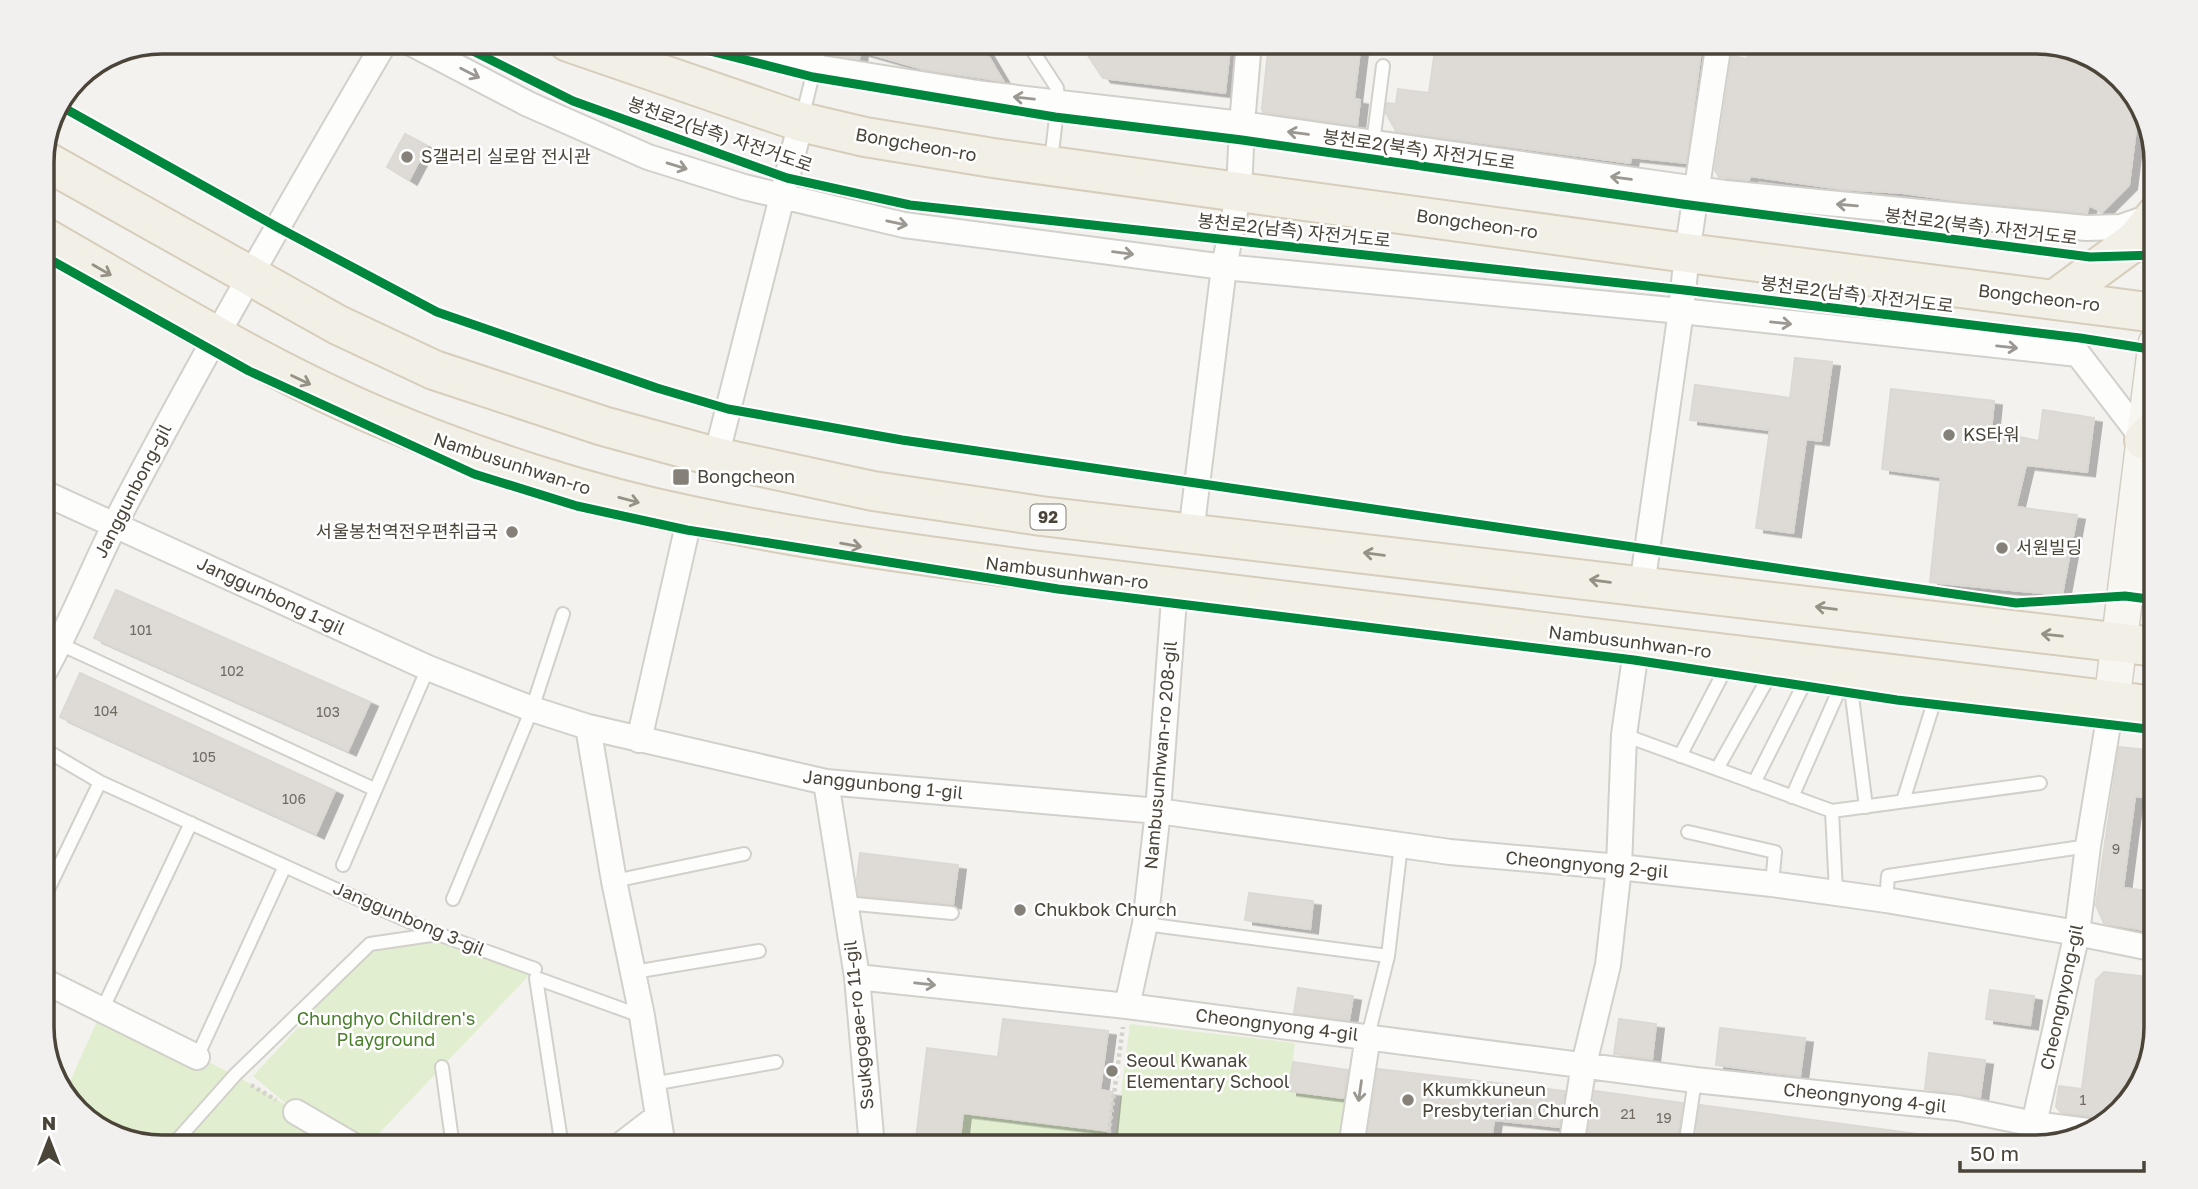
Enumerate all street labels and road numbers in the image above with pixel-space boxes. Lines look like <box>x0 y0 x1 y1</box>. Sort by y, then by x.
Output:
street label: 봉천로2(남측) 자전거도로 <box>625 92 816 176</box>
street label: Bongcheon-ro <box>854 123 978 165</box>
street label: 봉천로2(북측) 자전거도로 <box>1321 125 1517 173</box>
street label: 봉천로2(북측) 자전거도로 <box>1883 203 2079 249</box>
street label: Bongcheon-ro <box>1415 204 1539 242</box>
street label: 봉천로2(남측) 자전거도로 <box>1196 209 1392 251</box>
street label: 봉천로2(남측) 자전거도로 <box>1759 271 1955 317</box>
street label: Bongcheon-ro <box>1977 279 2101 315</box>
street label: Janggunbong-gil <box>89 419 176 561</box>
street label: Nambusunhwan-ro <box>431 427 594 499</box>
road number: 92 <box>1030 504 1066 530</box>
street label: Janggunbong 1-gil <box>194 551 349 639</box>
street label: Nambusunhwan-ro <box>984 551 1150 593</box>
street label: Nambusunhwan-ro <box>1547 620 1713 662</box>
street label: Nambusunhwan-ro 208-gil <box>1139 639 1181 870</box>
street label: Janggunbong 1-gil <box>802 765 965 803</box>
street label: Cheongnyong 2-gil <box>1505 846 1670 882</box>
street label: Janggunbong 3-gil <box>330 876 489 960</box>
street label: Cheongnyong-gil <box>2035 922 2087 1072</box>
street label: Ssukgogae-ro 11-gil <box>838 939 878 1111</box>
street label: Cheongnyong 4-gil <box>1194 1003 1360 1045</box>
street label: Cheongnyong 4-gil <box>1782 1077 1948 1117</box>

